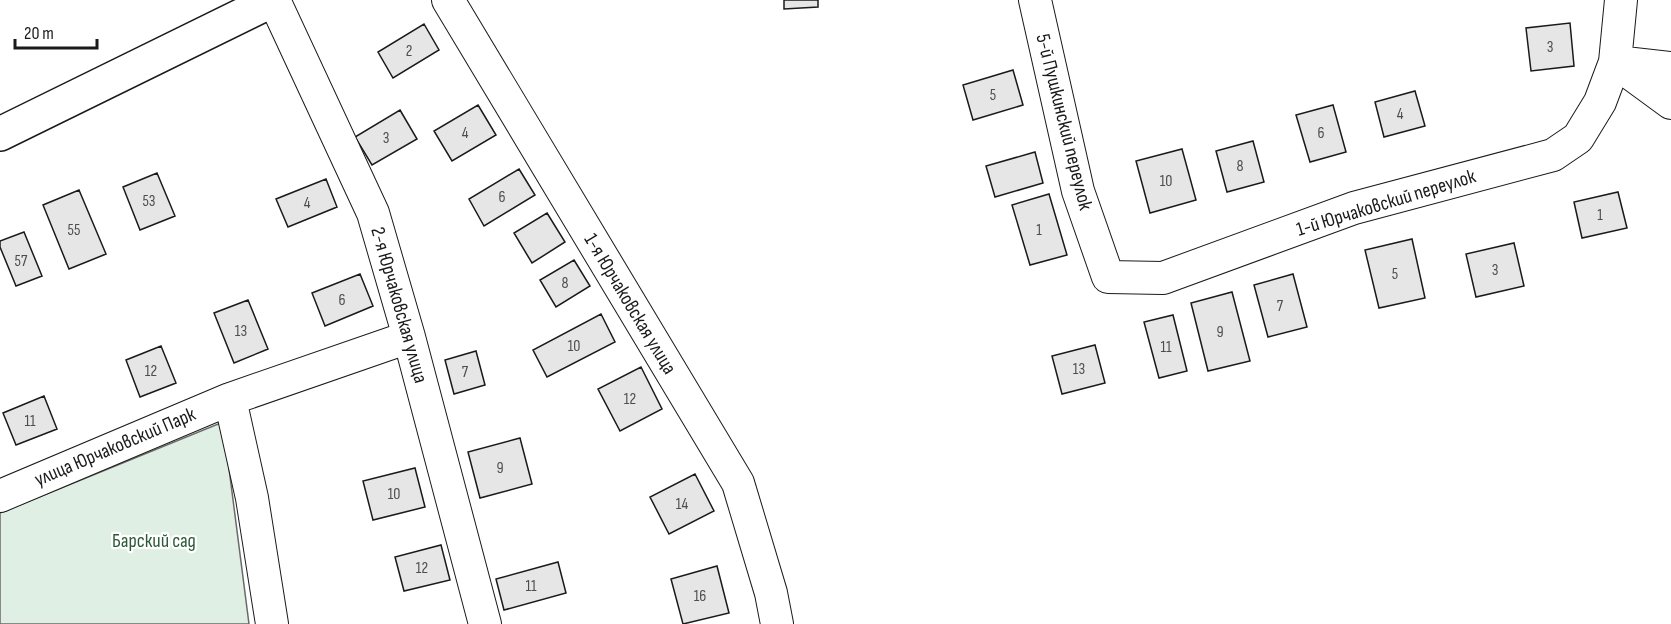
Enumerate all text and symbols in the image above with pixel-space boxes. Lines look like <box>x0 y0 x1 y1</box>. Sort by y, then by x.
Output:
scale bar <box>15 12 98 50</box>
text: 20 m <box>24 23 54 44</box>
street label: 5-й Пушкинский переулок <box>1031 31 1098 213</box>
house number: 3 <box>1547 38 1553 57</box>
house number: 2 <box>406 42 412 61</box>
house number: 5 <box>990 86 996 105</box>
house number: 4 <box>1397 105 1404 124</box>
house number: 4 <box>462 124 469 143</box>
house number: 6 <box>1317 124 1325 143</box>
house number: 3 <box>383 129 389 148</box>
house number: 8 <box>1236 157 1244 176</box>
street label: 1-й Юрчаковский переулок <box>1294 164 1479 242</box>
house number: 10 <box>1160 172 1172 191</box>
house number: 6 <box>498 188 506 207</box>
house number: 53 <box>142 192 156 211</box>
house number: 4 <box>304 194 311 213</box>
house number: 1 <box>1597 206 1603 225</box>
house number: 55 <box>68 221 80 240</box>
house number: 1 <box>1036 221 1042 240</box>
street label: 2-я Юрчаковская улица <box>365 224 433 386</box>
street label: 1-я Юрчаковская улица <box>579 229 681 379</box>
house number: 57 <box>15 252 28 271</box>
house number: 3 <box>1492 261 1498 280</box>
house number: 5 <box>1392 265 1398 284</box>
house number: 8 <box>561 274 569 293</box>
house number: 6 <box>338 291 346 310</box>
house number: 7 <box>1277 297 1284 316</box>
house number: 13 <box>235 322 247 341</box>
house number: 9 <box>1216 323 1224 342</box>
house number: 10 <box>568 337 580 356</box>
house number: 11 <box>1160 338 1172 357</box>
house number: 13 <box>1073 360 1085 379</box>
house number: 12 <box>145 362 157 381</box>
house number: 7 <box>462 363 469 382</box>
house number: 12 <box>624 390 636 409</box>
street label: улица Юрчаковский Парк <box>31 402 200 492</box>
house number: 11 <box>24 412 36 431</box>
house number: 9 <box>496 459 504 478</box>
house number: 10 <box>388 485 400 504</box>
house number: 14 <box>676 495 688 514</box>
park label: Барский сад <box>112 529 196 553</box>
house number: 12 <box>416 559 428 578</box>
house number: 11 <box>525 577 537 596</box>
house number: 16 <box>694 587 706 606</box>

